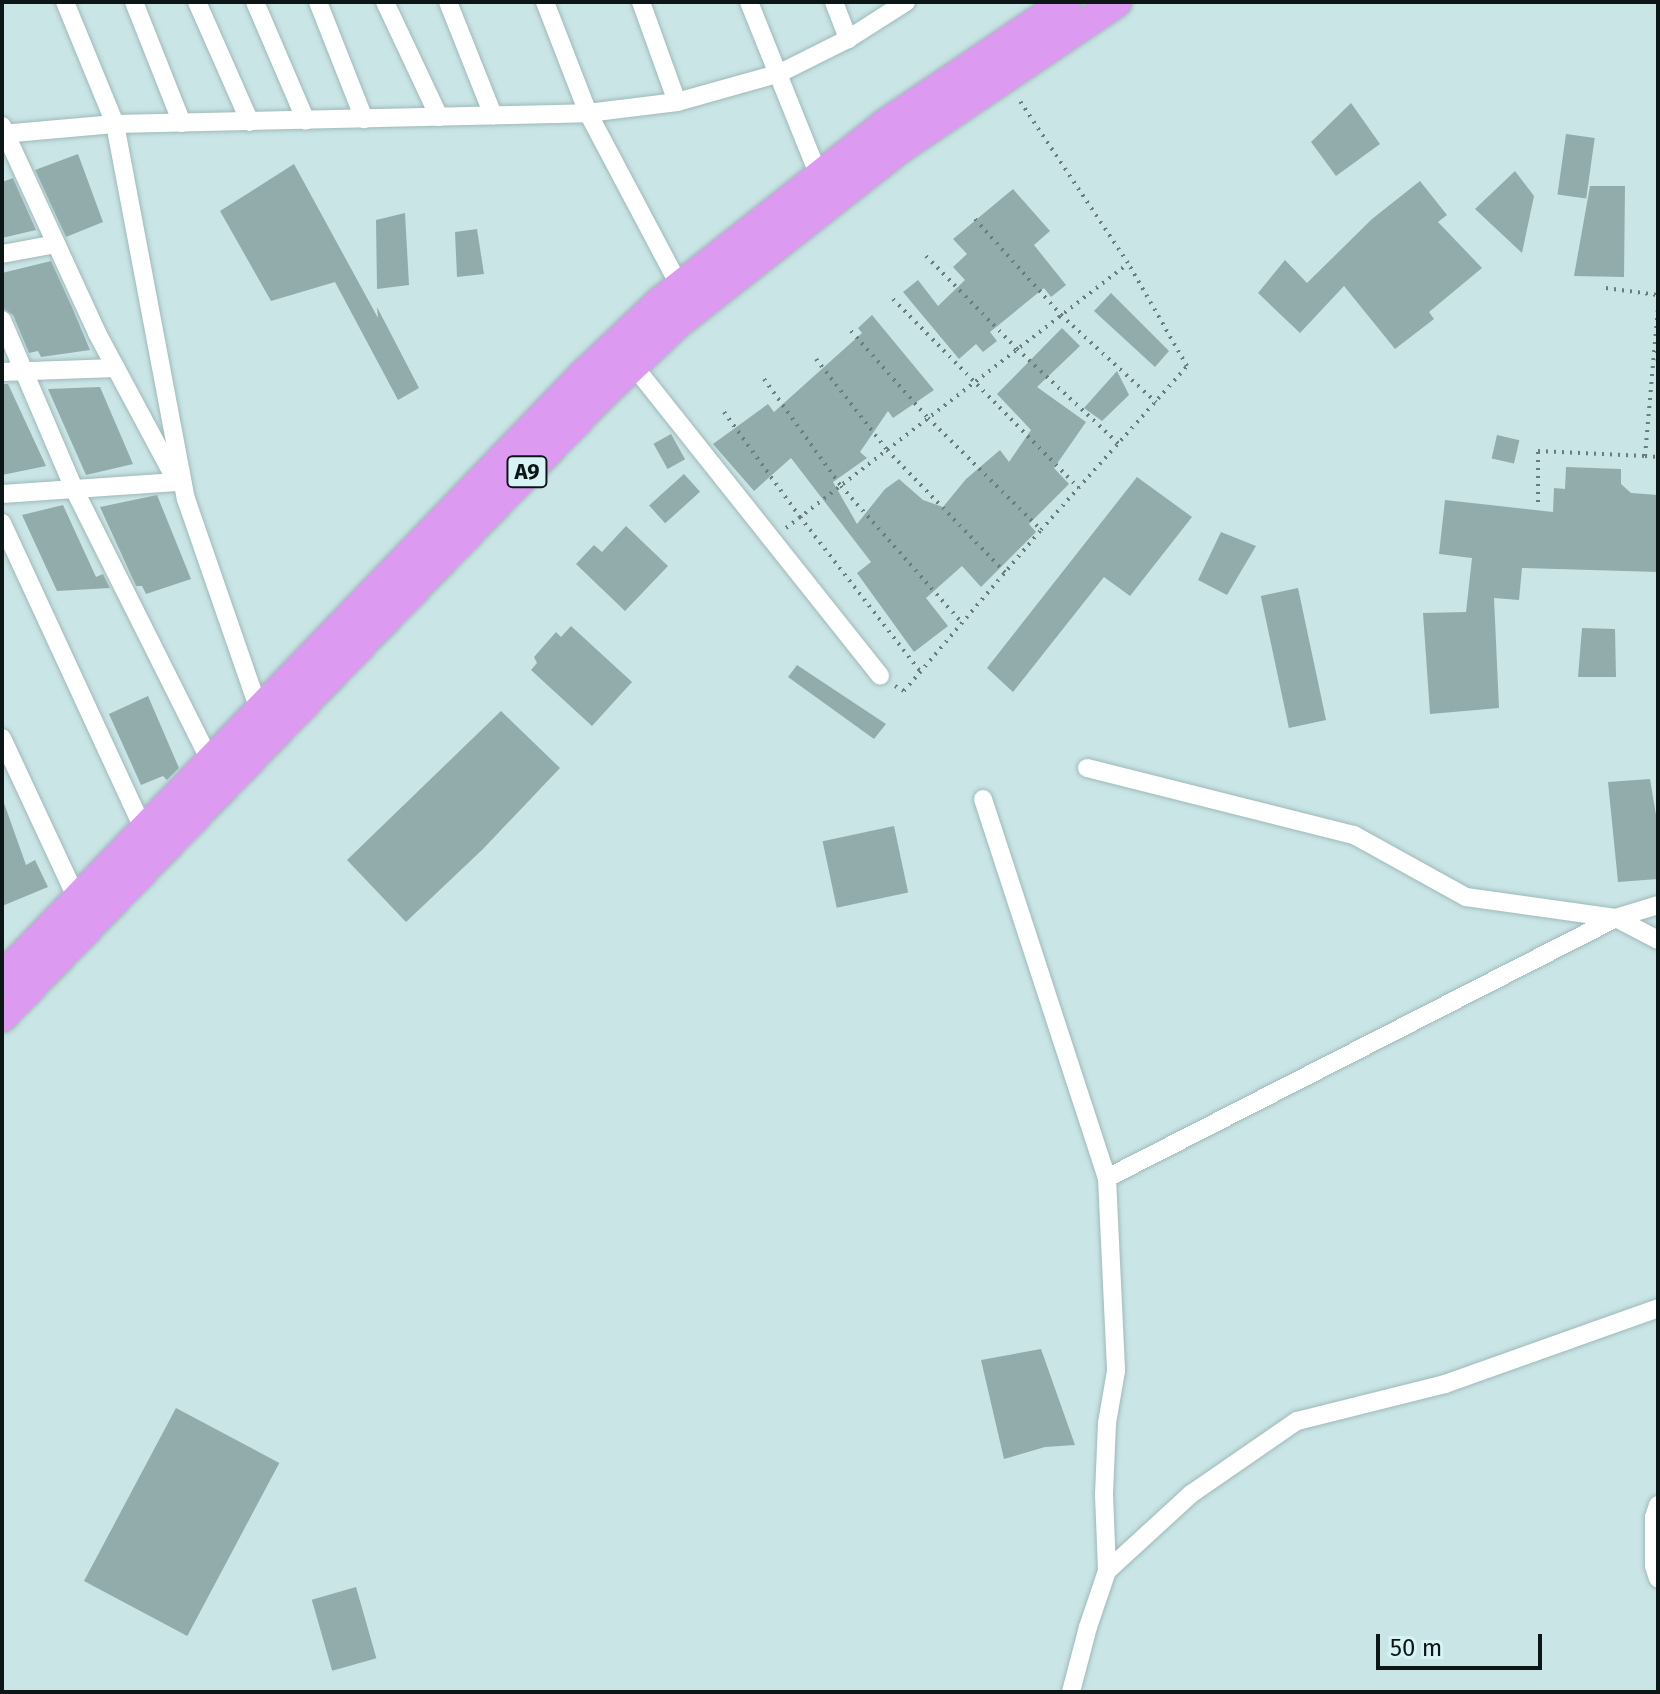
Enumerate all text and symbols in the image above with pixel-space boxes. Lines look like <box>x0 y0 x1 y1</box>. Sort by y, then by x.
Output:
road number: A9 <box>505 454 549 490</box>
scale bar <box>1380 1618 1546 1668</box>
text: 50 m <box>1390 1634 1442 1662</box>

